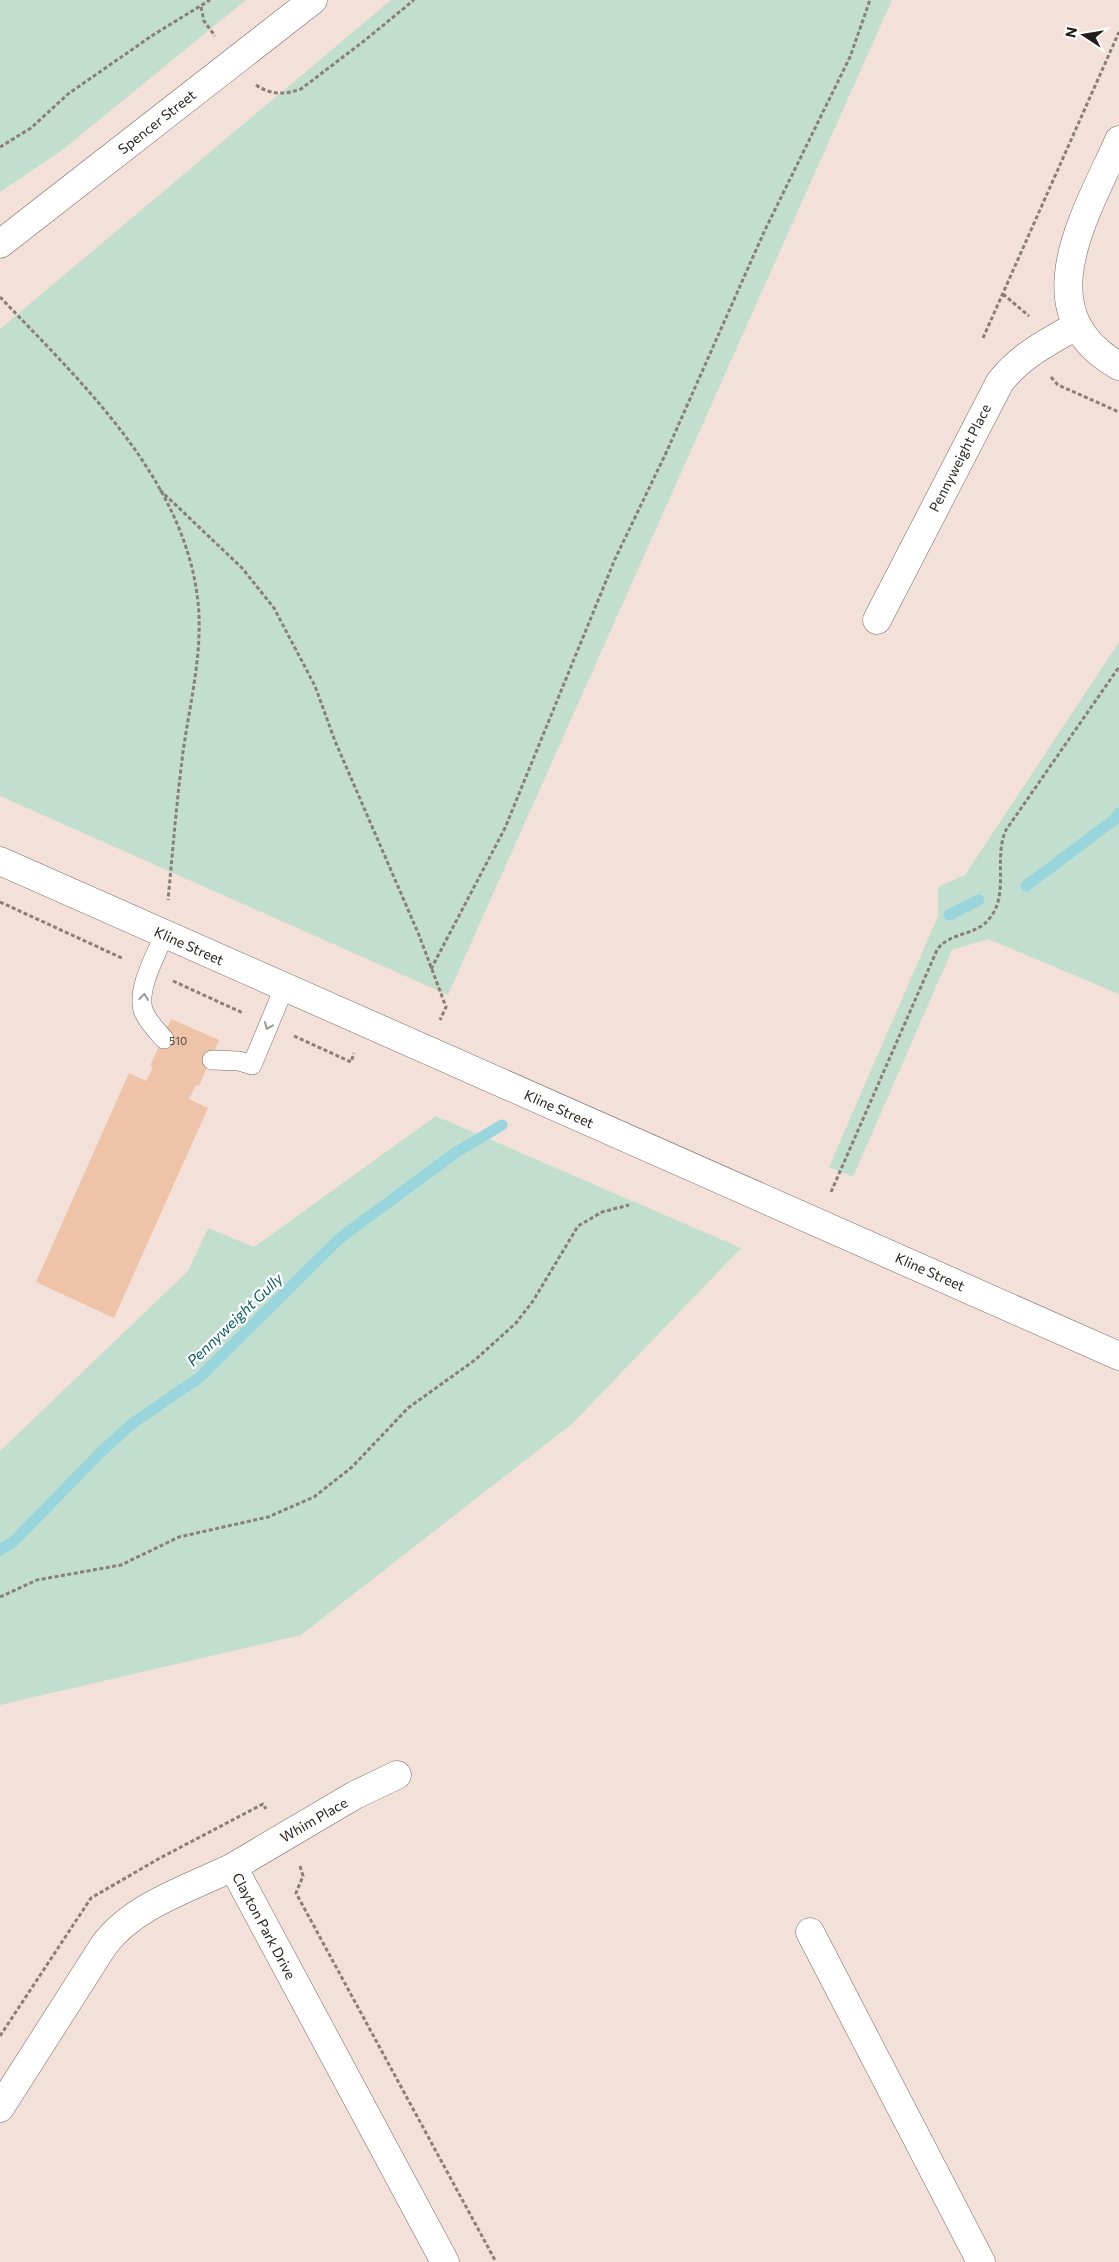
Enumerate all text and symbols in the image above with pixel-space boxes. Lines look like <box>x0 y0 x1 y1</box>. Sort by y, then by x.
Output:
north arrow <box>1059 10 1109 60</box>
text: N <box>1061 25 1080 39</box>
street label: Spencer Street <box>114 86 199 157</box>
street label: Pennyweight Place <box>925 401 994 515</box>
street label: Kline Street <box>152 923 227 969</box>
one-way arrow <box>138 993 149 1001</box>
one-way arrow <box>264 1021 275 1030</box>
house number: 510 <box>169 1034 187 1047</box>
street label: Kline Street <box>522 1086 597 1132</box>
street label: Kline Street <box>893 1249 968 1295</box>
water label: Pennyweight Gully <box>183 1268 287 1369</box>
street label: Whim Place <box>277 1794 350 1846</box>
street label: Clayton Park Drive <box>229 1870 300 1982</box>

